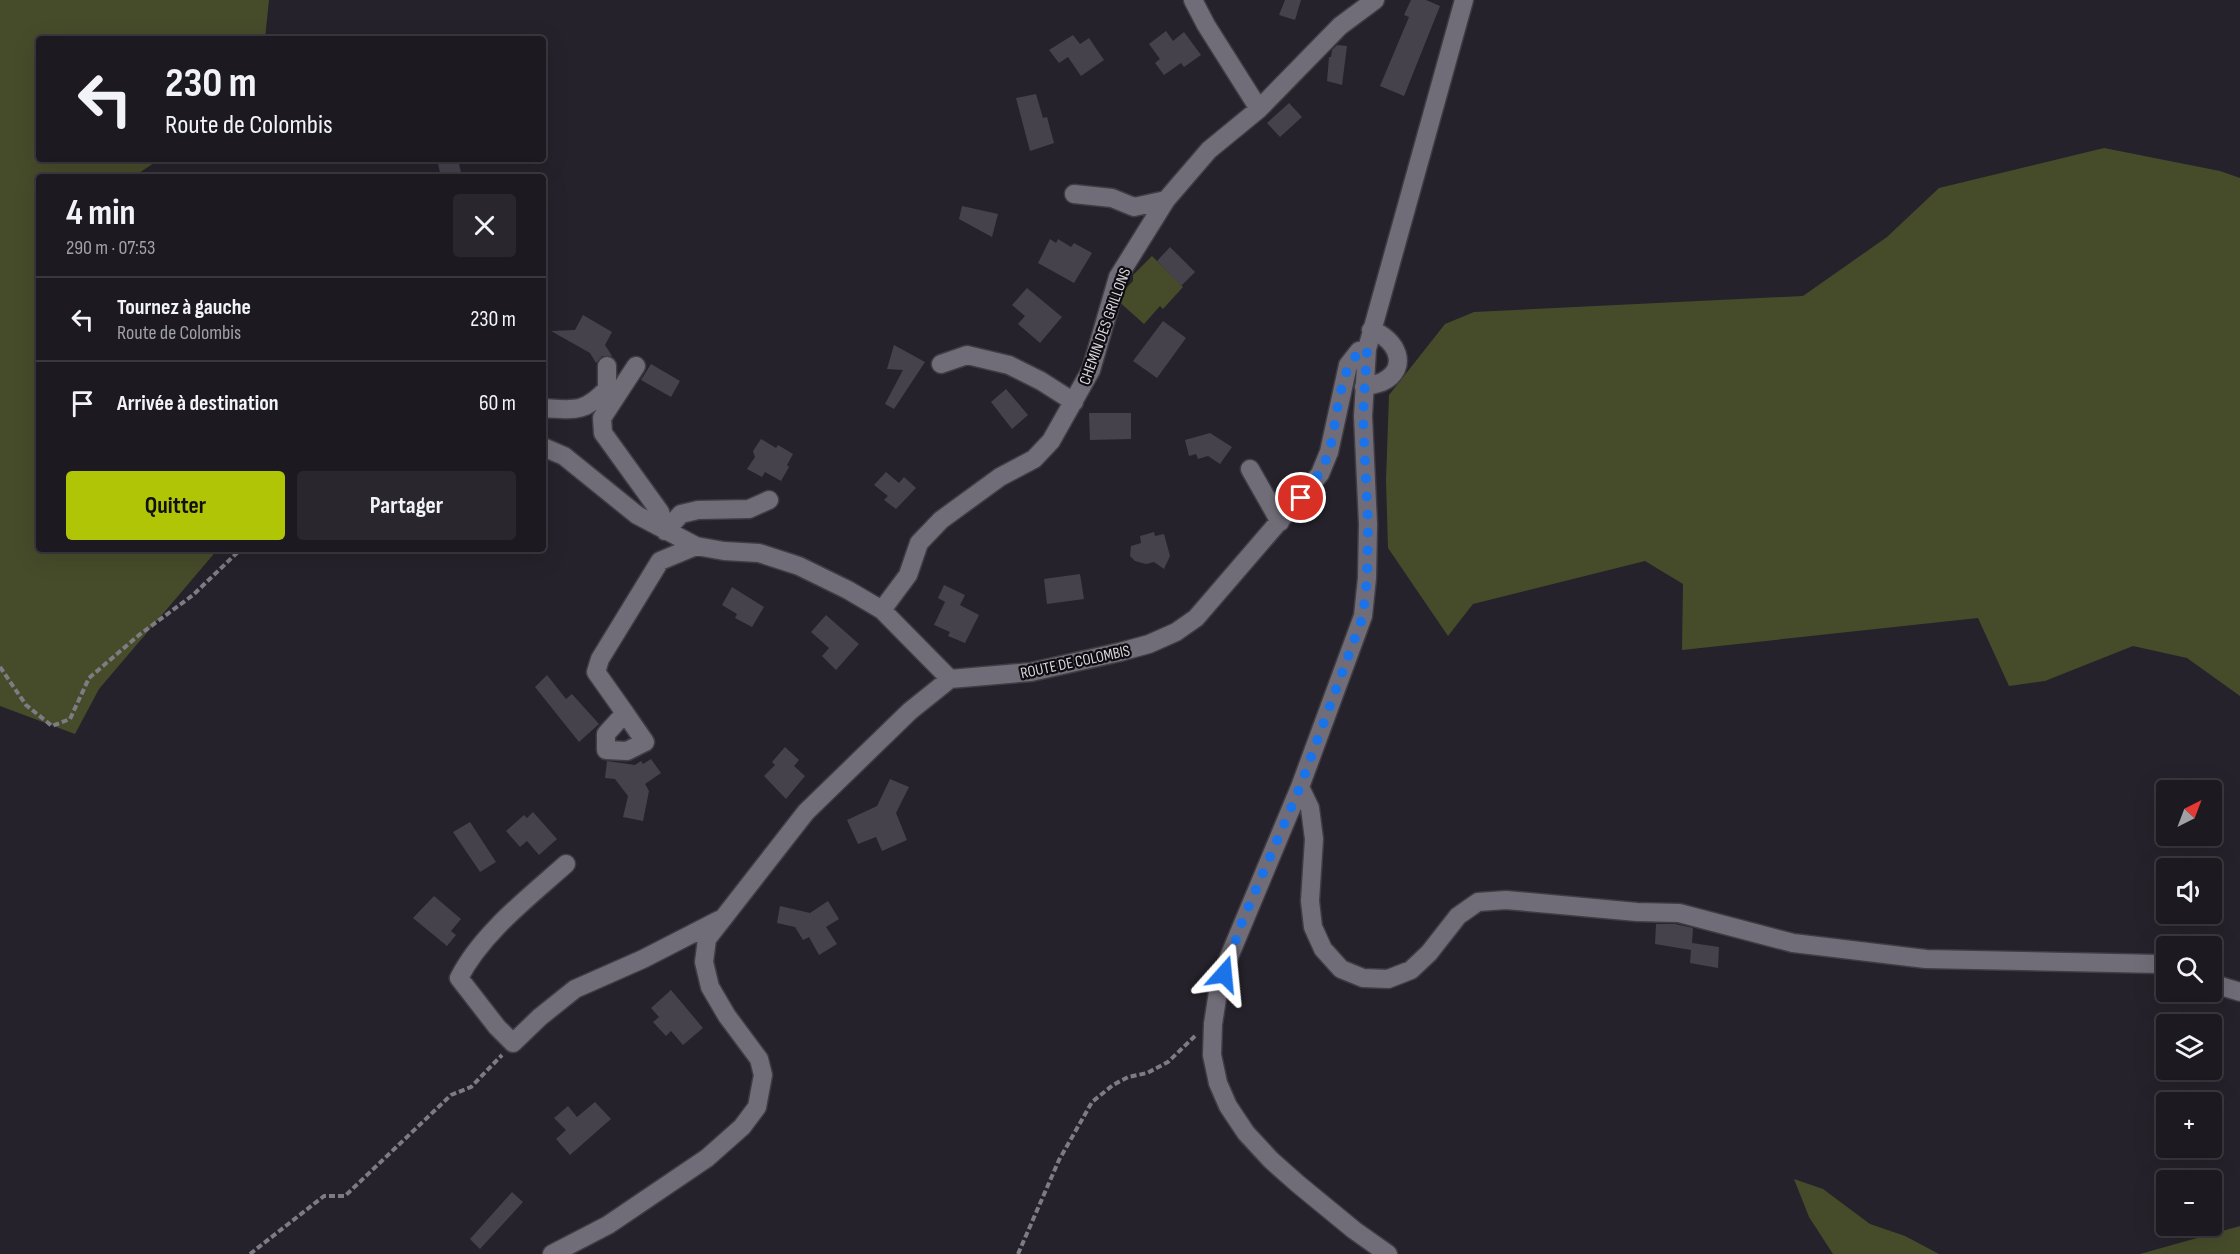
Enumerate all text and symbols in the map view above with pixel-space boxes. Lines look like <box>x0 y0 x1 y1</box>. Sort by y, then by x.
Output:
text: 230 m <box>165 58 257 109</box>
icon: left <box>66 60 144 138</box>
text: Route de Colombis <box>165 109 333 141</box>
text: 4 min <box>66 192 136 235</box>
button: close <box>453 194 516 257</box>
text: 290 m · 07:53 <box>66 236 155 260</box>
street label: CHEMIN DES GRILLONS <box>1075 265 1135 388</box>
text: Tournez à gauche <box>117 294 251 321</box>
icon: left <box>66 303 99 336</box>
text: 230 m <box>470 306 516 333</box>
text: Route de Colombis <box>117 321 241 345</box>
icon: arrive <box>66 387 99 420</box>
text: Arrivée à destination <box>117 390 279 417</box>
text: 60 m <box>479 390 516 417</box>
button: Quitter <box>66 471 285 540</box>
button: Partager <box>297 471 516 540</box>
pin <box>1275 472 1326 523</box>
icon: arrive <box>1284 481 1317 514</box>
street label: ROUTE DE COLOMBIS <box>1019 642 1132 683</box>
north arrow <box>2156 780 2222 846</box>
map controls <box>2156 780 2222 1236</box>
button: sound <box>2156 858 2222 924</box>
button: search <box>2156 936 2222 1002</box>
position arrow <box>1192 942 1256 1006</box>
button: layers <box>2156 1014 2222 1080</box>
button: + <box>2156 1092 2222 1158</box>
button: − <box>2156 1170 2222 1236</box>

